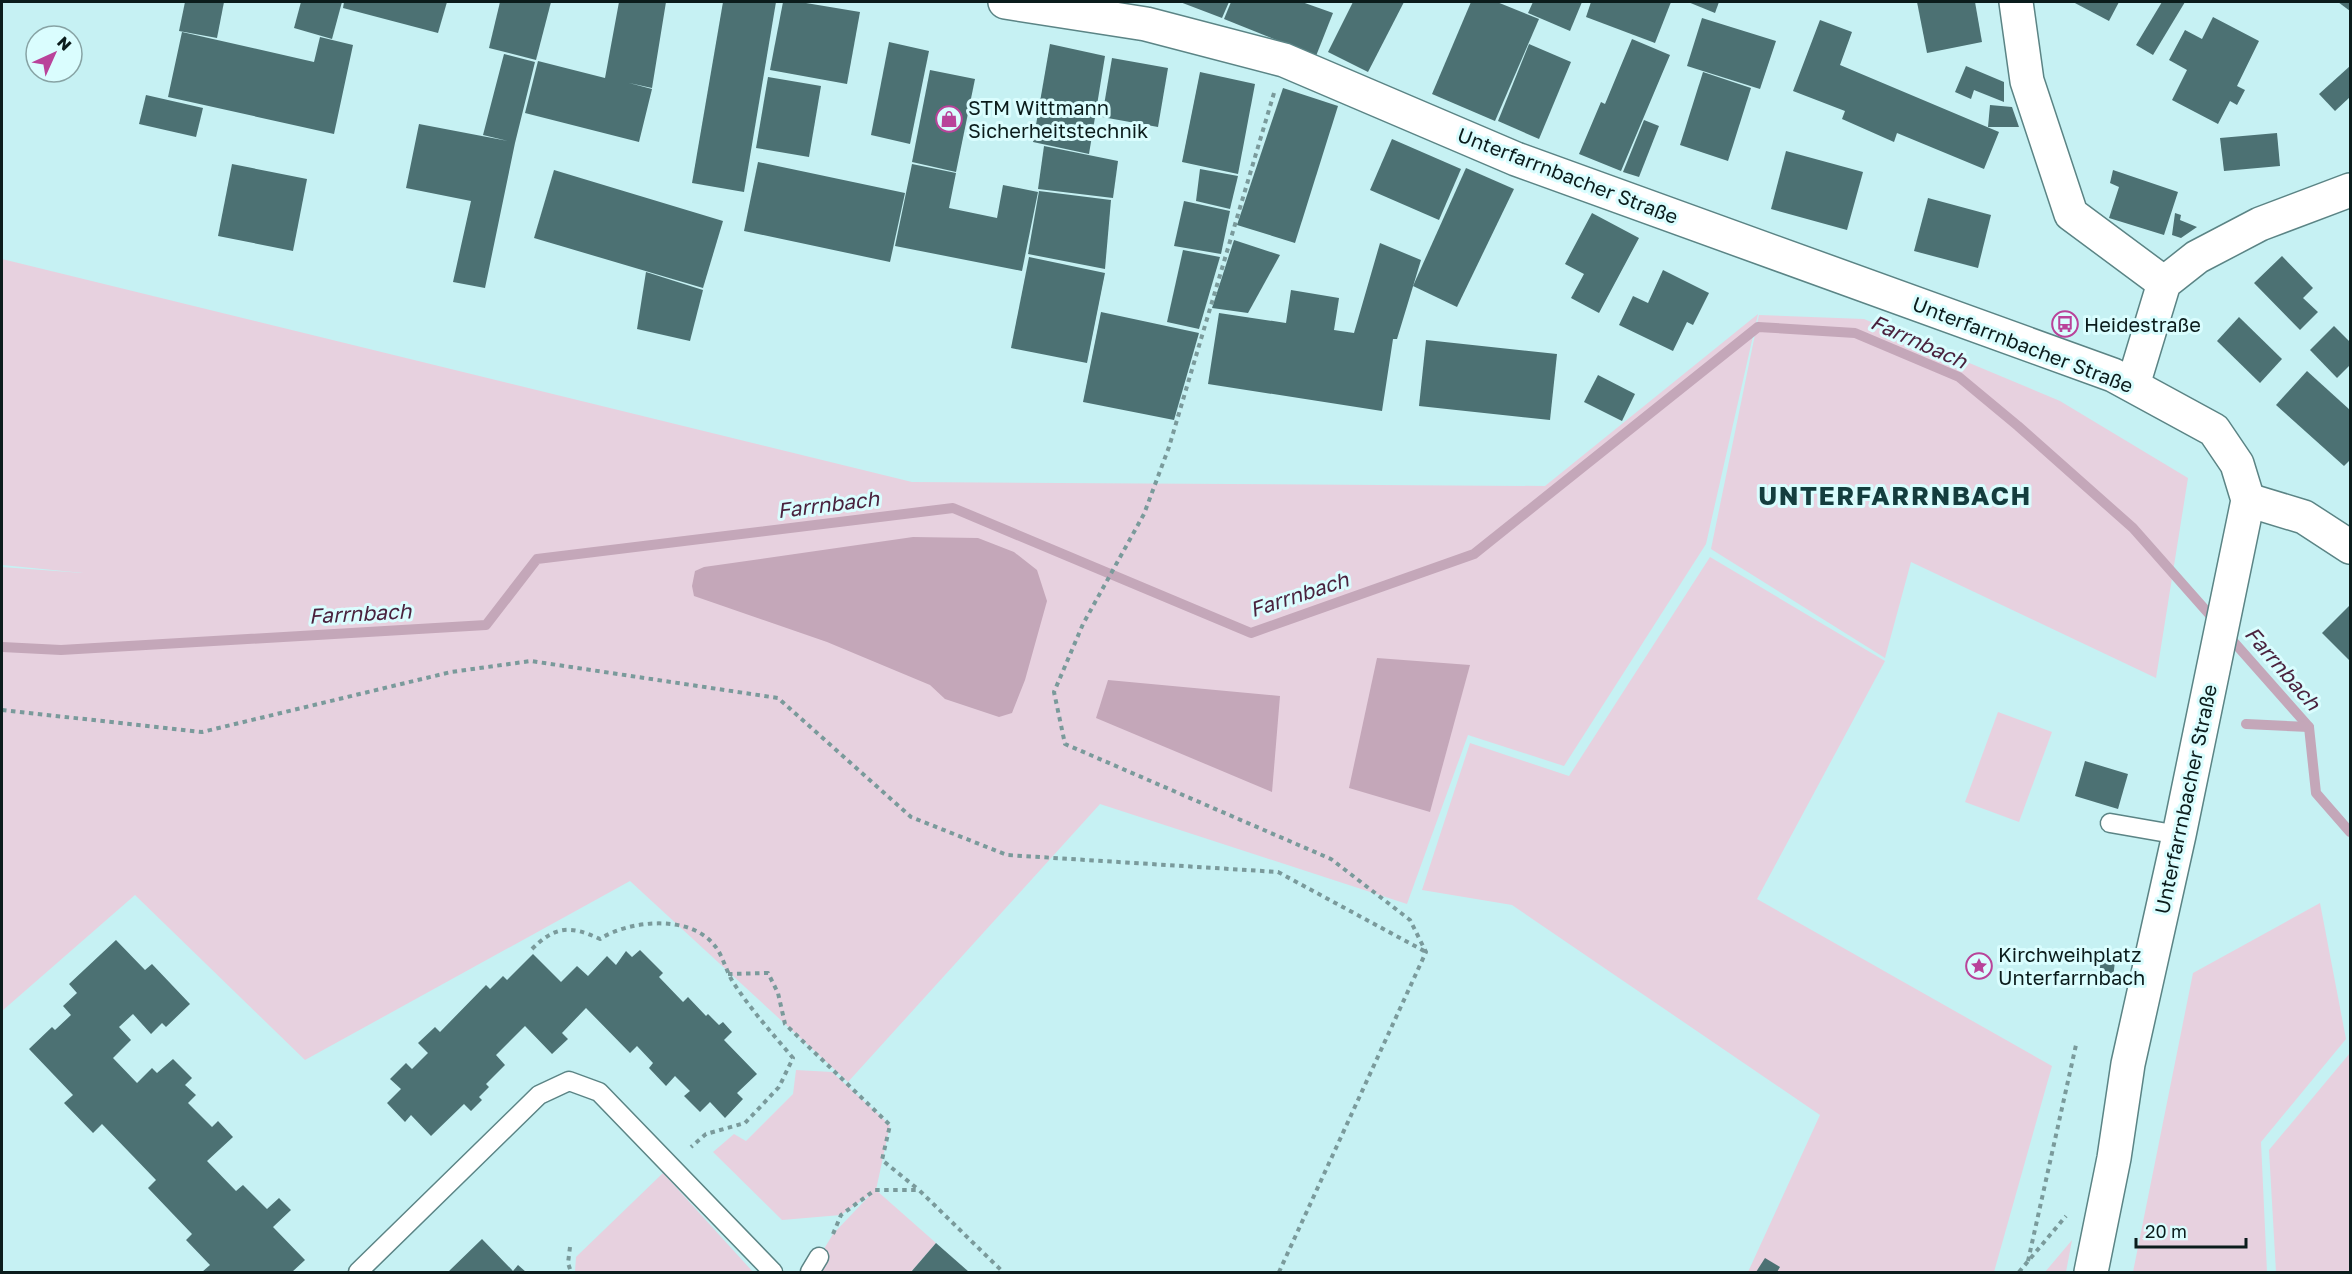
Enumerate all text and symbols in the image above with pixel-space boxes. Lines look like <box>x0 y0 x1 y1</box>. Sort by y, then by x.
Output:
north arrow <box>24 24 84 84</box>
text: N <box>53 32 76 55</box>
place label: STM Wittmann Sicherheitstechnik <box>968 95 1148 142</box>
shop icon: STM Wittmann Sicherheitstechnik <box>934 104 964 134</box>
street label: Unterfarrnbacher Straße <box>1454 122 1682 228</box>
street label: Unterfarrnbacher Straße <box>1909 291 2137 397</box>
water label: Farrnbach <box>1867 308 1972 374</box>
bus stop icon: Heidestraße <box>2050 309 2080 339</box>
place label: Heidestraße <box>2084 312 2201 336</box>
district label: UNTERFARRNBACH <box>1758 480 2032 511</box>
water label: Farrnbach <box>776 485 881 523</box>
water label: Farrnbach <box>1246 565 1353 622</box>
water label: Farrnbach <box>308 597 413 629</box>
water label: Farrnbach <box>2240 621 2327 716</box>
street label: Unterfarrnbacher Straße <box>2149 682 2221 916</box>
place label: Kirchweihplatz Unterfarrnbach <box>1998 942 2145 989</box>
place icon: Kirchweihplatz Unterfarrnbach <box>1964 951 1994 981</box>
scale bar <box>2136 1211 2246 1249</box>
text: 20 m <box>2145 1220 2187 1242</box>

